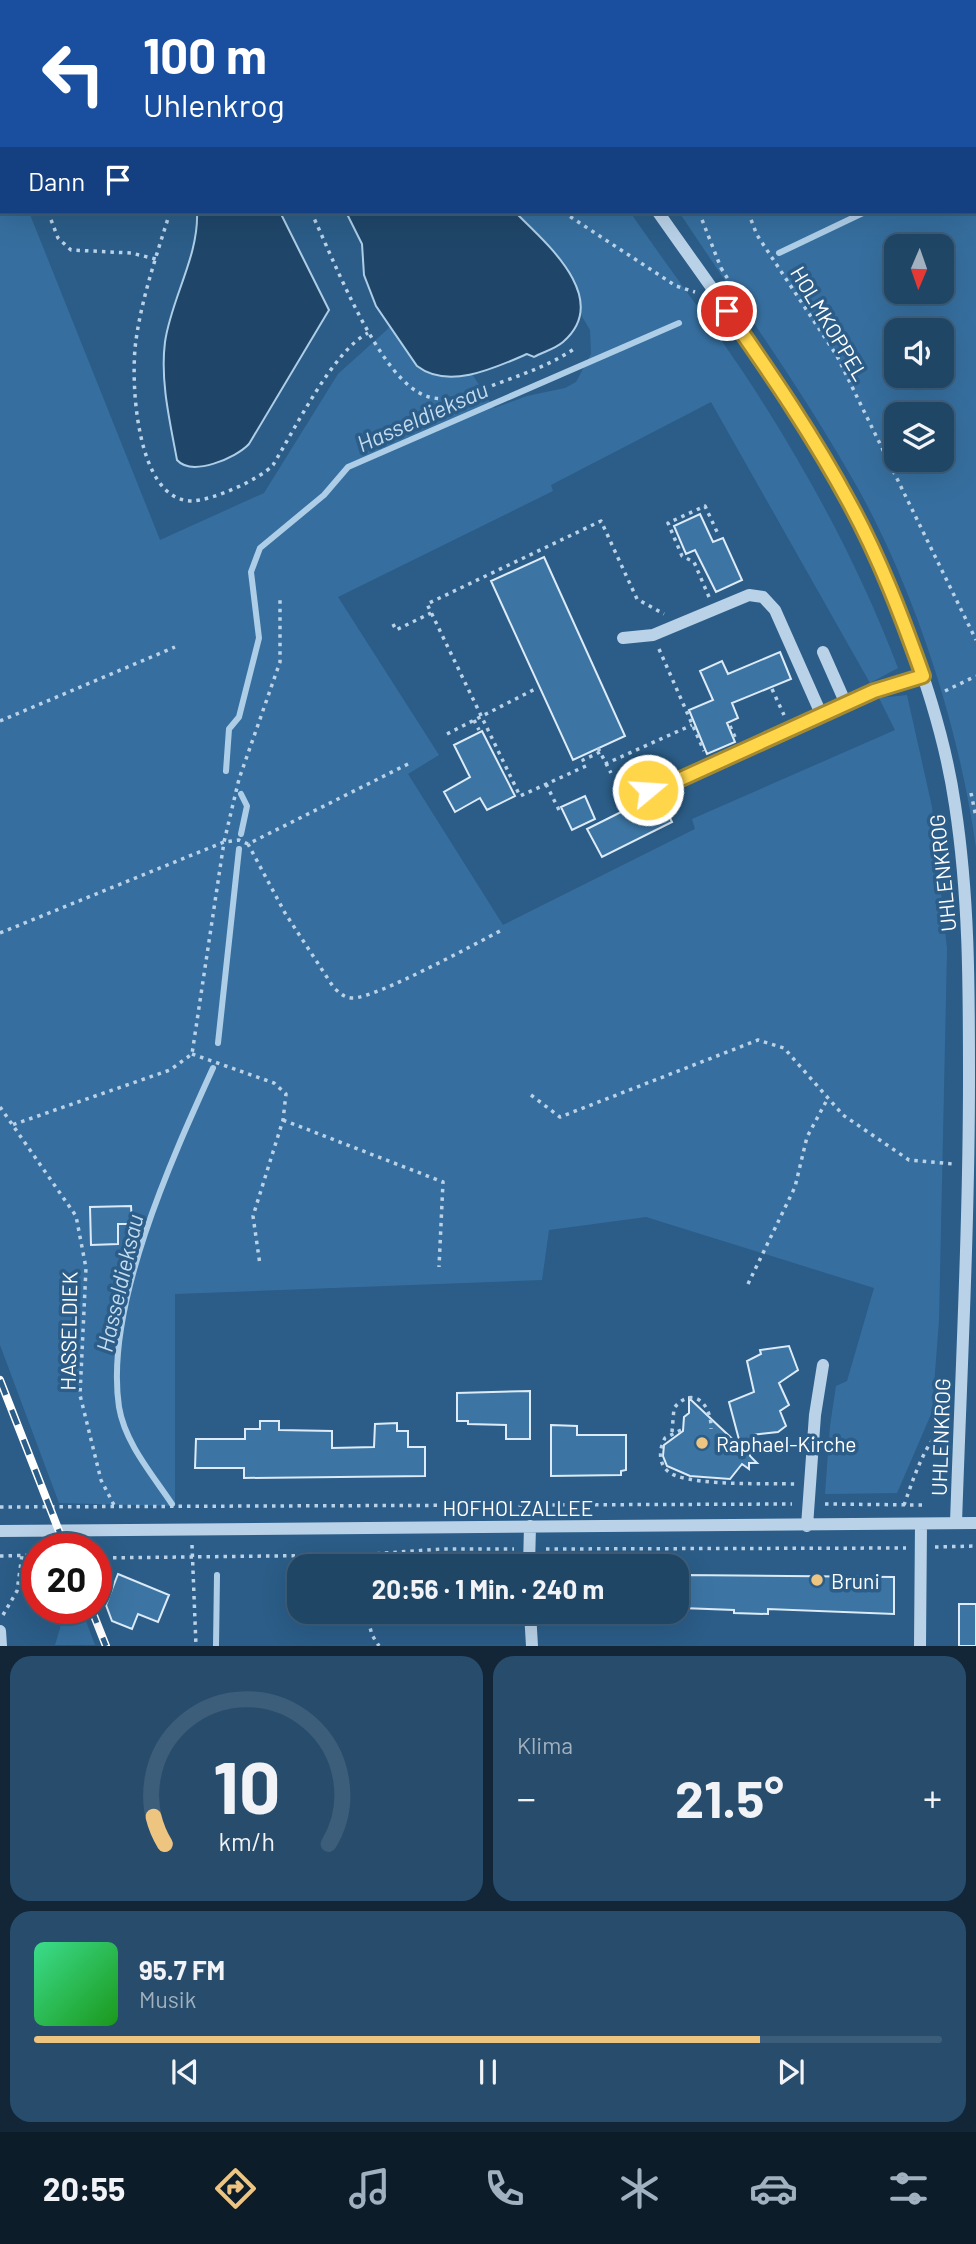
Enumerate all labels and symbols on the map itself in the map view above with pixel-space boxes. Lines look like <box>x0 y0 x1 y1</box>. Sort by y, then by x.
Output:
north arrow <box>884 234 954 304</box>
street label: HOLMKOPPEL <box>786 261 874 385</box>
pin <box>697 281 757 341</box>
water label: Hasseldieksau <box>352 375 492 457</box>
position arrow <box>611 753 685 827</box>
street label: UHLENKROG <box>923 813 961 933</box>
water label: Hasseldieksau <box>90 1211 148 1355</box>
street label: HASSELDIEK <box>54 1271 82 1391</box>
street label: UHLENKROG <box>925 1378 955 1496</box>
place label: Raphael-Kirche <box>716 1431 857 1456</box>
marker: Raphael-Kirche <box>694 1435 710 1451</box>
street label: HOFHOLZALLEE <box>443 1495 594 1520</box>
speed limit sign: 20 <box>21 1533 112 1624</box>
place label: Bruni <box>831 1568 880 1593</box>
marker: Bruni <box>809 1572 825 1588</box>

